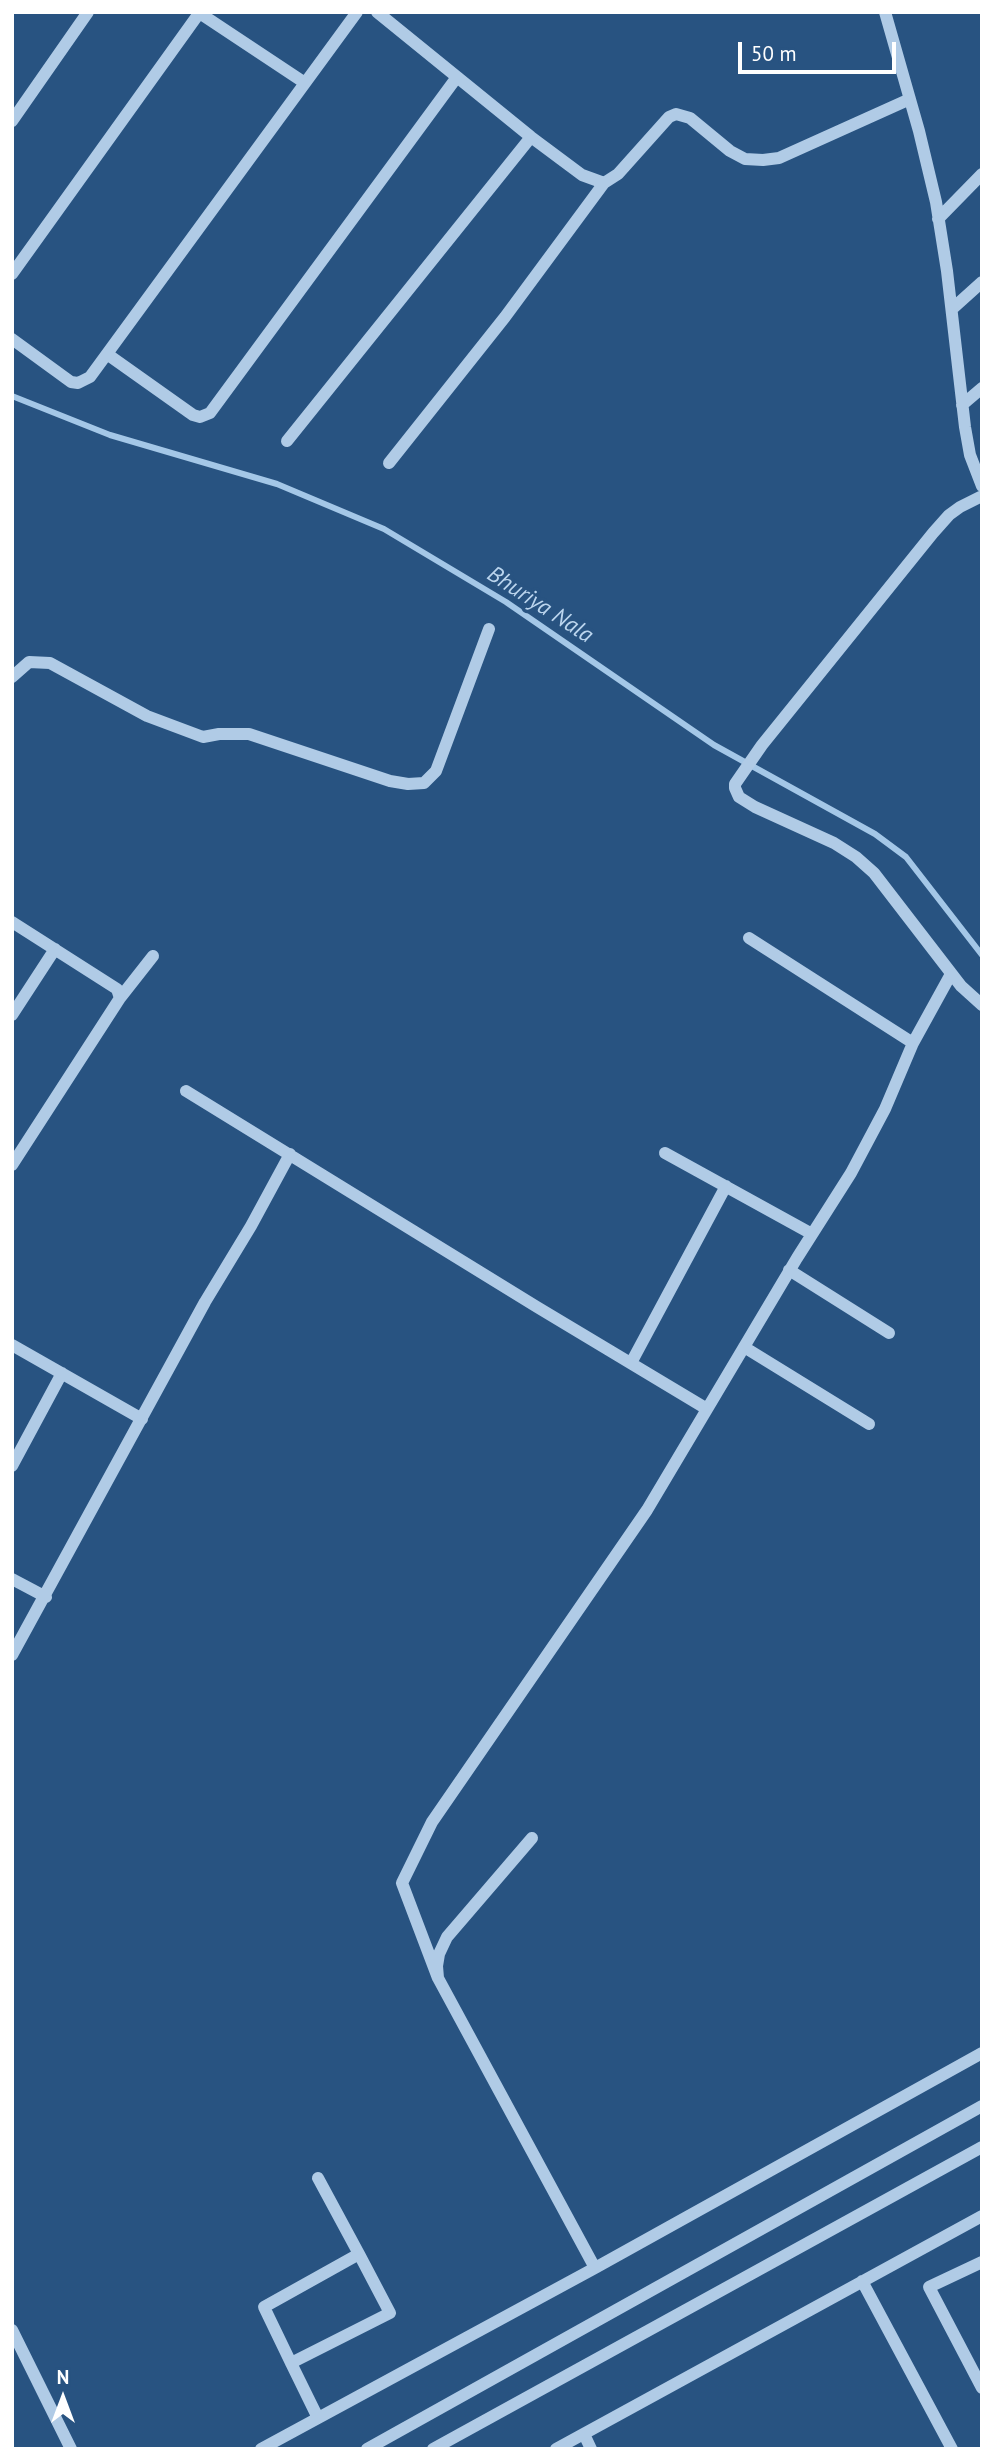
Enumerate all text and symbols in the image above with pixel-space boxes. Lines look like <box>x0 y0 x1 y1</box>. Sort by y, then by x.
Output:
scale bar <box>742 28 900 72</box>
text: 50 m <box>751 40 797 67</box>
water label: Bhuriya Nala <box>482 561 598 649</box>
north arrow <box>28 2363 98 2433</box>
text: N <box>57 2365 69 2389</box>

